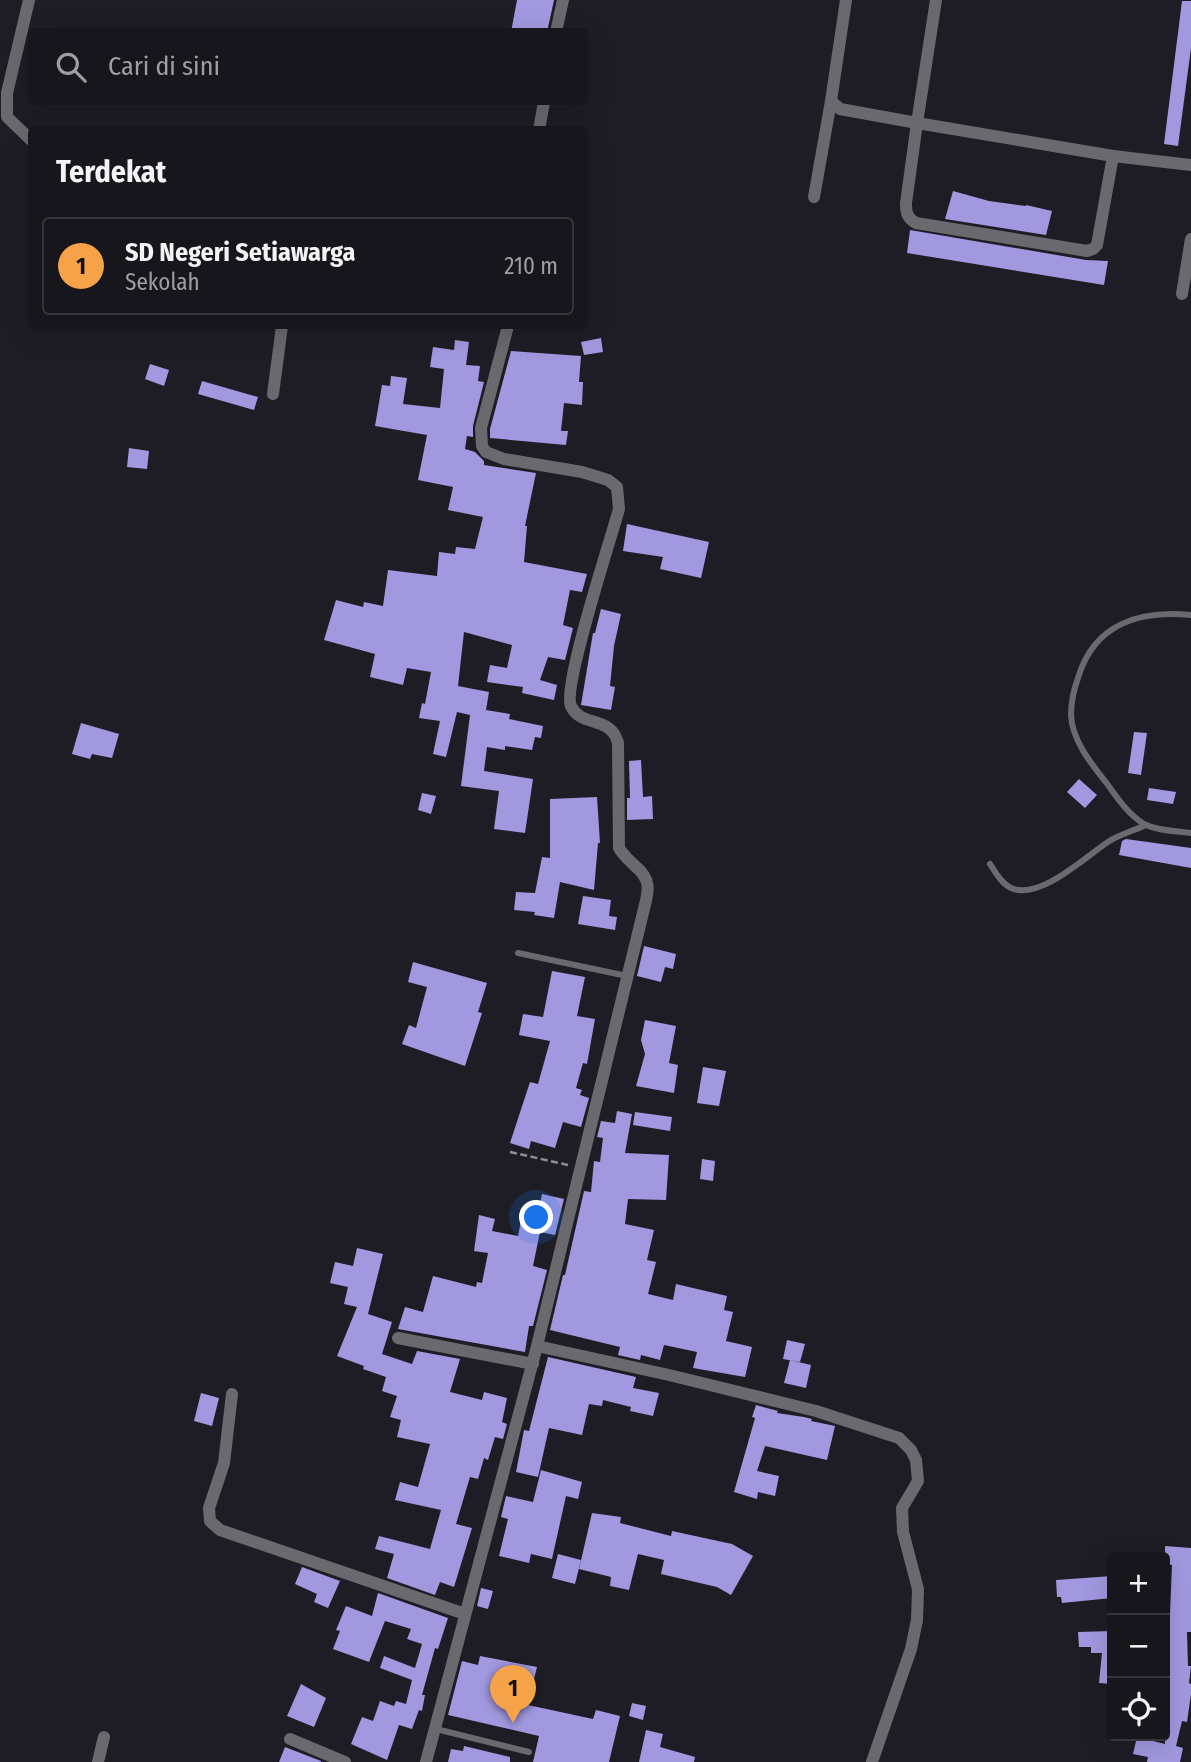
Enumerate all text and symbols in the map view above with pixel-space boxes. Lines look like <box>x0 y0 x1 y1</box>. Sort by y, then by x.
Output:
search box <box>28 28 588 105</box>
icon: search <box>52 48 90 86</box>
text: Cari di sini <box>108 51 220 82</box>
text: Terdekat <box>56 154 166 190</box>
text: SD Negeri Setiawarga <box>125 237 356 268</box>
text: 1 <box>76 252 86 280</box>
text: 210 m <box>504 252 558 280</box>
text: Sekolah <box>125 268 200 296</box>
your location <box>519 1200 553 1234</box>
map controls <box>1107 1552 1170 1741</box>
button: + <box>1107 1552 1170 1615</box>
button: − <box>1107 1615 1170 1678</box>
pin: 1 <box>490 1665 536 1723</box>
button: locate <box>1107 1678 1170 1741</box>

